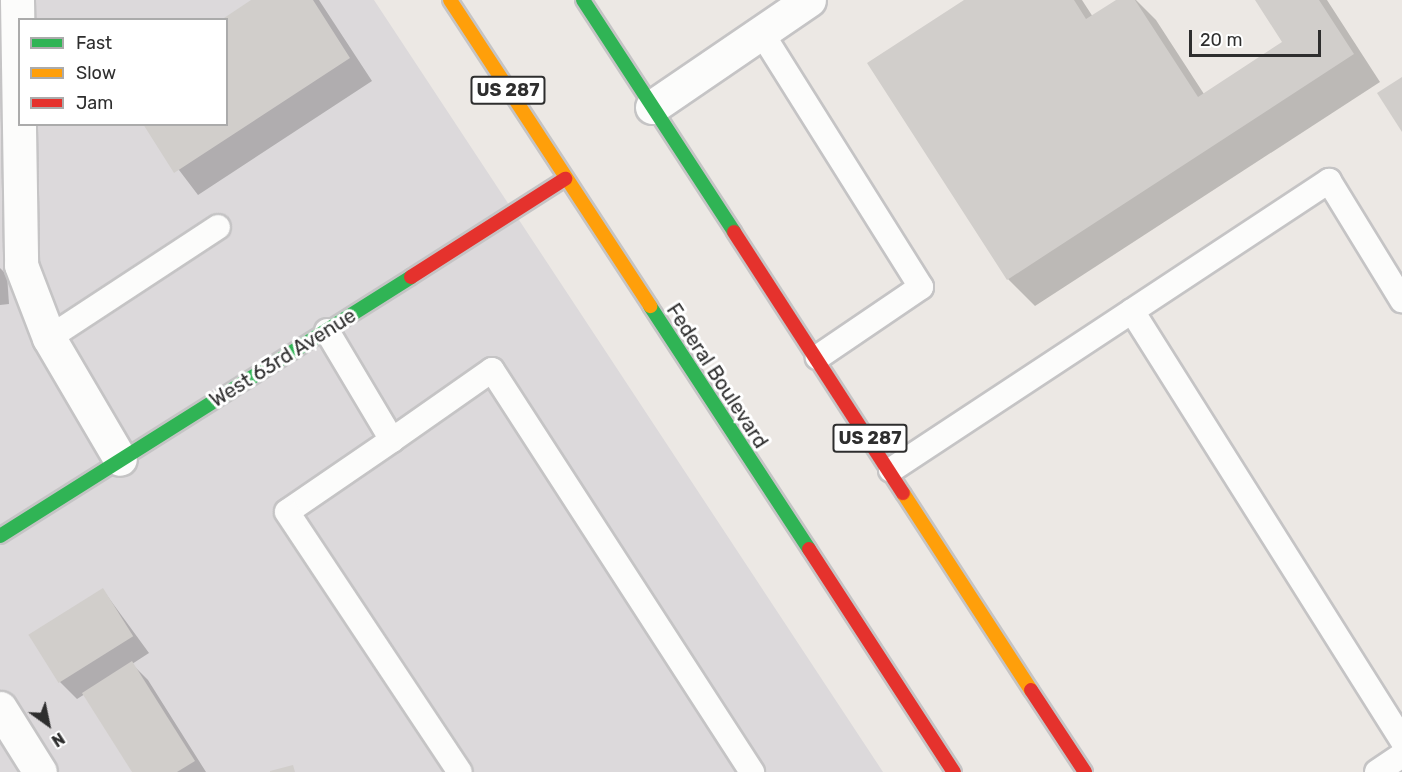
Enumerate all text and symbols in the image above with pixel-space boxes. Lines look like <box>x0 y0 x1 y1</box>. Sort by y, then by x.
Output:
legend <box>18 18 228 126</box>
scale bar <box>1192 18 1324 56</box>
text: 20 m <box>1200 29 1242 51</box>
text: Fast <box>76 32 112 54</box>
text: Slow <box>76 62 116 84</box>
road number: US 287 <box>469 75 547 105</box>
text: Jam <box>76 92 113 114</box>
street label: Federal Boulevard <box>661 299 773 453</box>
street label: West 63rd Avenue <box>205 303 361 413</box>
road number: US 287 <box>831 423 909 453</box>
north arrow <box>18 694 78 754</box>
text: N <box>48 728 68 751</box>

